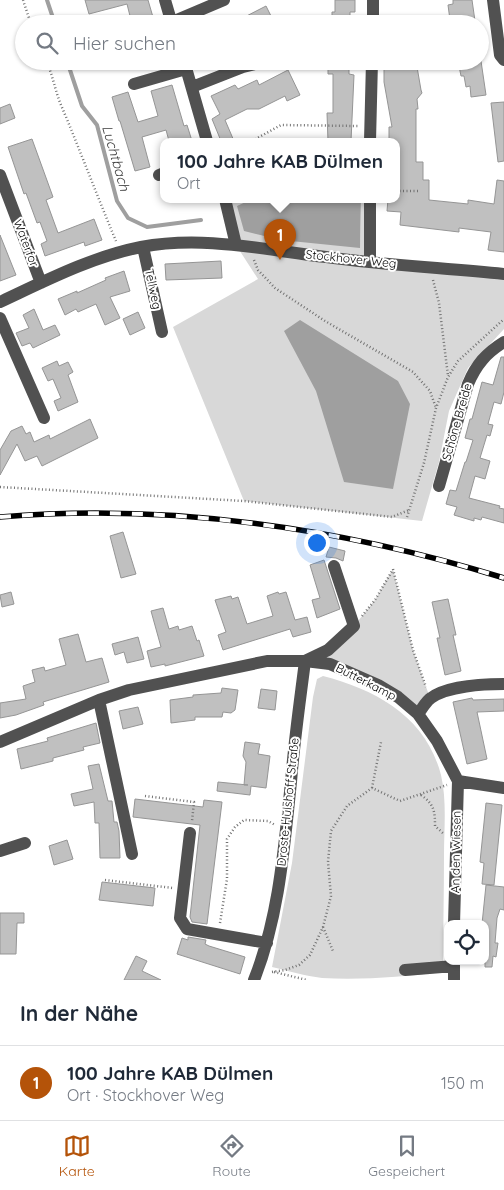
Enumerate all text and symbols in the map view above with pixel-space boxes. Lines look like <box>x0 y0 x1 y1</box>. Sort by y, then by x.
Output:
search box <box>15 15 489 70</box>
icon: search <box>33 29 61 57</box>
text: Hier suchen <box>73 31 176 55</box>
water label: Luchtbach <box>98 123 134 194</box>
popup <box>160 138 400 203</box>
text: 100 Jahre KAB Dülmen <box>177 149 383 173</box>
text: Ort <box>177 173 201 193</box>
street label: Waterfor <box>11 217 43 269</box>
pin: 1 <box>264 219 296 260</box>
street label: Stockhover Weg <box>305 246 397 271</box>
street label: Tellweg <box>142 267 165 311</box>
street label: Schöne Breide <box>438 381 475 462</box>
your location <box>304 530 330 556</box>
street label: Butterkamp <box>333 660 399 703</box>
street label: Droste-Hülshoff-Straße <box>273 737 302 867</box>
street label: An den Wiesen <box>447 811 464 893</box>
map controls <box>444 920 489 965</box>
button: locate <box>444 920 489 965</box>
text: In der Nähe <box>20 1000 138 1026</box>
text: 100 Jahre KAB Dülmen <box>67 1061 273 1085</box>
text: 1 <box>33 1073 39 1093</box>
text: 150 m <box>441 1073 484 1093</box>
text: Ort · Stockhover Weg <box>67 1085 224 1105</box>
tab: Karte <box>59 1132 95 1180</box>
tab: Route <box>212 1132 251 1180</box>
tab: Gespeichert <box>368 1132 445 1180</box>

